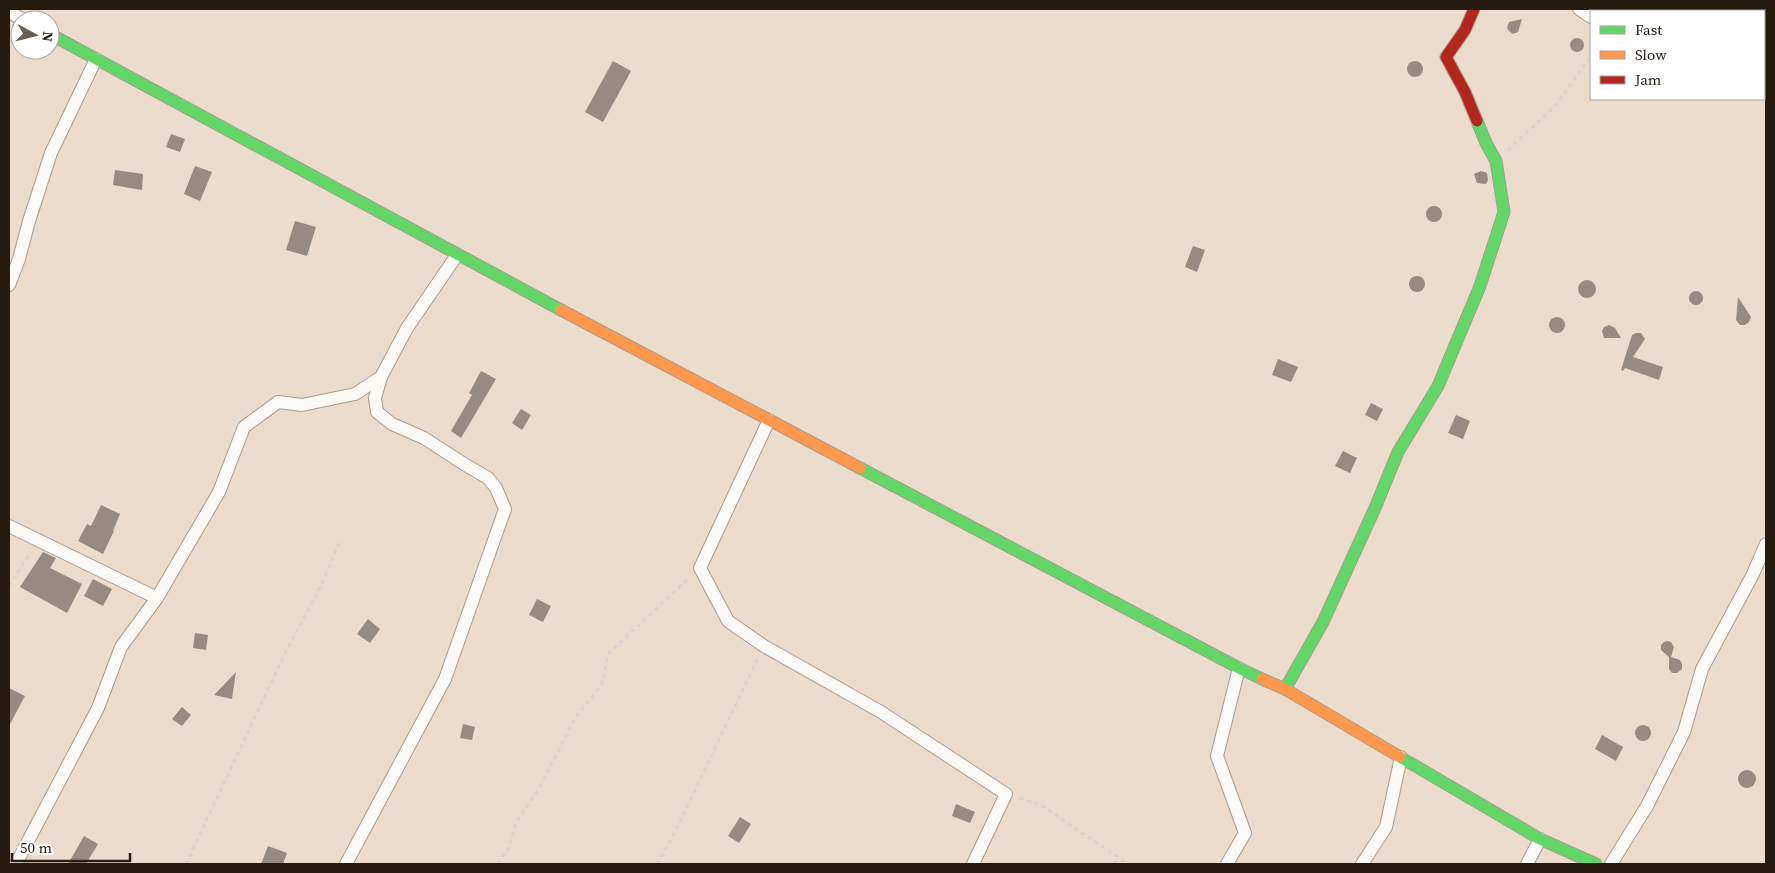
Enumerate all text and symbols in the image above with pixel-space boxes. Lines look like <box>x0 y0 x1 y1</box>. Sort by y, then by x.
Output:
north arrow <box>10 10 60 60</box>
legend <box>1590 10 1765 100</box>
text: Fast <box>1635 19 1662 40</box>
text: N <box>37 30 58 43</box>
text: Slow <box>1635 44 1667 65</box>
text: Jam <box>1634 69 1662 90</box>
scale bar <box>12 830 130 862</box>
text: 50 m <box>20 837 52 858</box>

